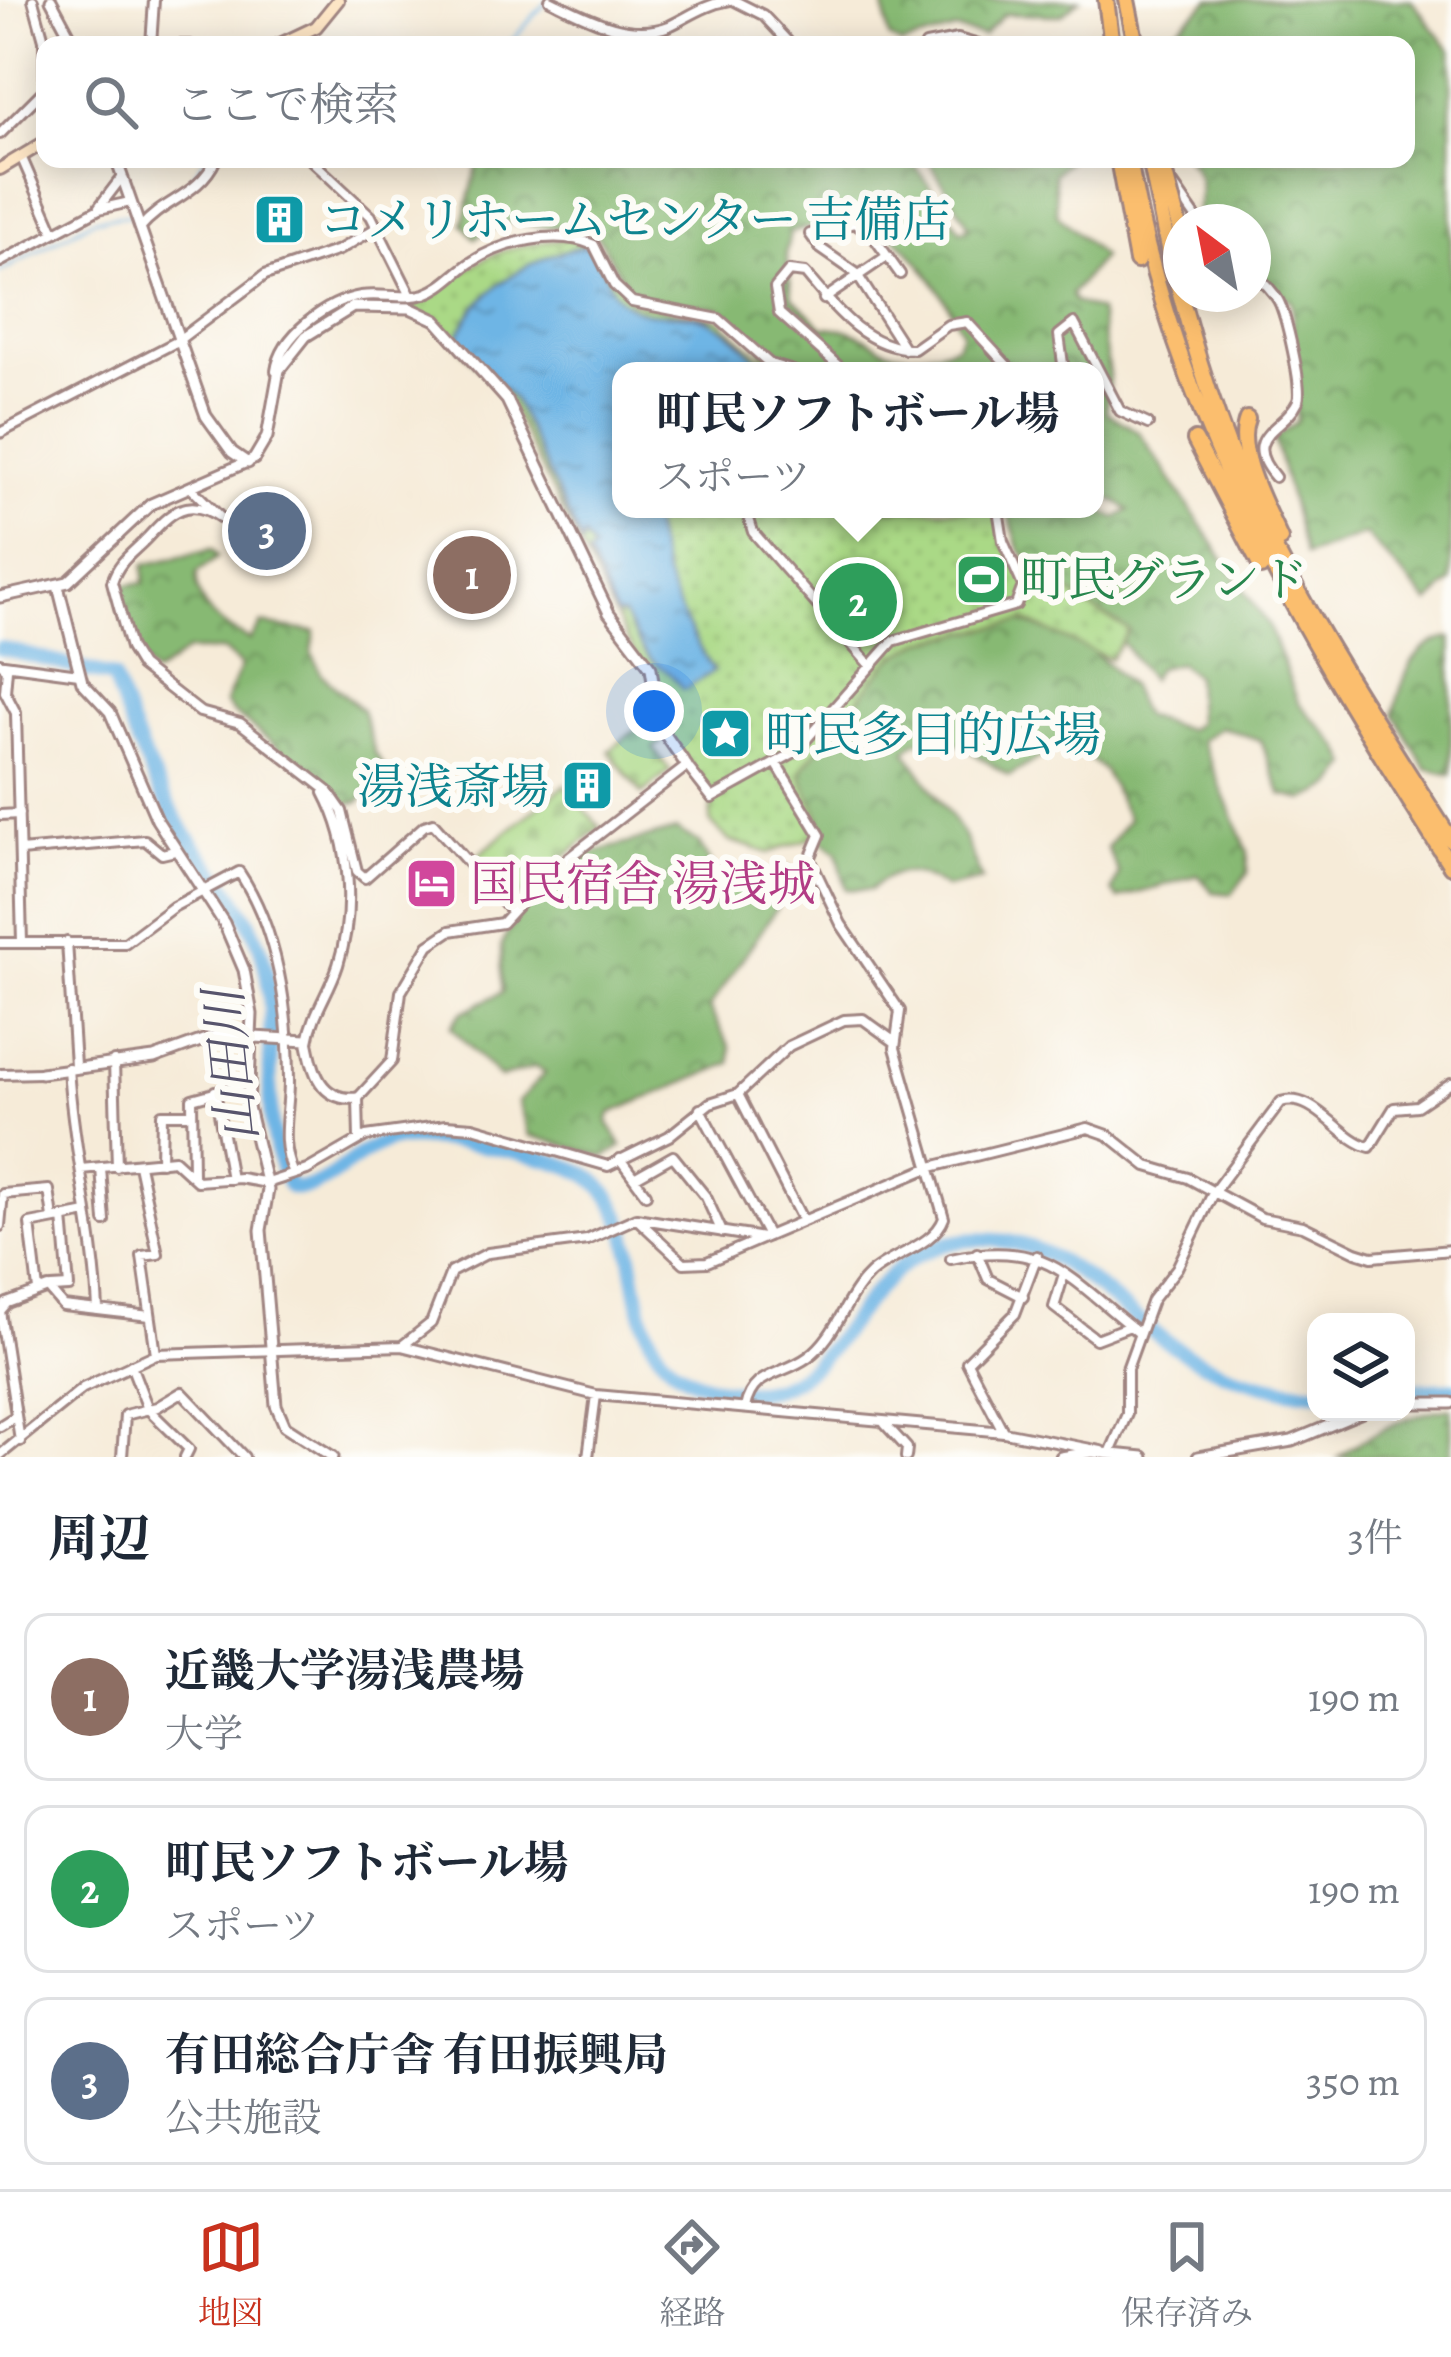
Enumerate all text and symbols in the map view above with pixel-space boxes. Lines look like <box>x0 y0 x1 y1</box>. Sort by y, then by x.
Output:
search box <box>36 36 1415 168</box>
icon: search <box>78 69 144 135</box>
text: ここで検索 <box>174 74 399 136</box>
place label: コメリホームセンター 吉備店 <box>319 187 951 253</box>
building icon: コメリホームセンター 吉備店 <box>252 191 308 247</box>
north arrow <box>1163 204 1271 312</box>
popup <box>612 362 1104 518</box>
text: 町民ソフトボール場 <box>656 383 1060 445</box>
text: スポーツ <box>656 450 810 503</box>
pin: 3 <box>228 486 306 576</box>
pin: 1 <box>433 530 511 620</box>
place label: 町民グランド <box>1020 547 1308 613</box>
sports icon: 町民グランド <box>953 551 1009 607</box>
pin: 2 <box>819 557 897 647</box>
your location <box>624 681 684 741</box>
place label: 町民多目的広場 <box>765 702 1101 768</box>
place icon: 町民多目的広場 <box>698 706 754 762</box>
place label: 湯浅斎場 <box>357 754 549 820</box>
building icon: 湯浅斎場 <box>560 758 616 814</box>
place label: 国民宿舎 湯浅城 <box>470 851 816 917</box>
hotel icon: 国民宿舎 湯浅城 <box>403 855 459 911</box>
water label: 山田川 <box>188 981 274 1146</box>
map controls <box>1307 1313 1415 1421</box>
button: layers <box>1307 1313 1415 1421</box>
text: 周辺 <box>48 1504 150 1574</box>
text: 3件 <box>1348 1511 1403 1564</box>
text: 近畿大学湯浅農場 <box>165 1640 525 1702</box>
text: 1 <box>83 1671 97 1724</box>
text: 190 m <box>1308 1671 1400 1724</box>
text: 大学 <box>165 1707 243 1760</box>
text: 町民ソフトボール場 <box>165 1832 569 1894</box>
text: 2 <box>81 1863 99 1916</box>
text: 190 m <box>1308 1863 1400 1916</box>
text: スポーツ <box>165 1899 319 1952</box>
text: 有田総合庁舎 有田振興局 <box>165 2024 668 2086</box>
text: 3 <box>82 2055 98 2108</box>
text: 350 m <box>1306 2055 1400 2108</box>
text: 公共施設 <box>165 2091 321 2144</box>
tab: 地図 <box>198 2214 264 2335</box>
tab: 経路 <box>659 2214 725 2335</box>
tab: 保存済み <box>1121 2214 1253 2335</box>

